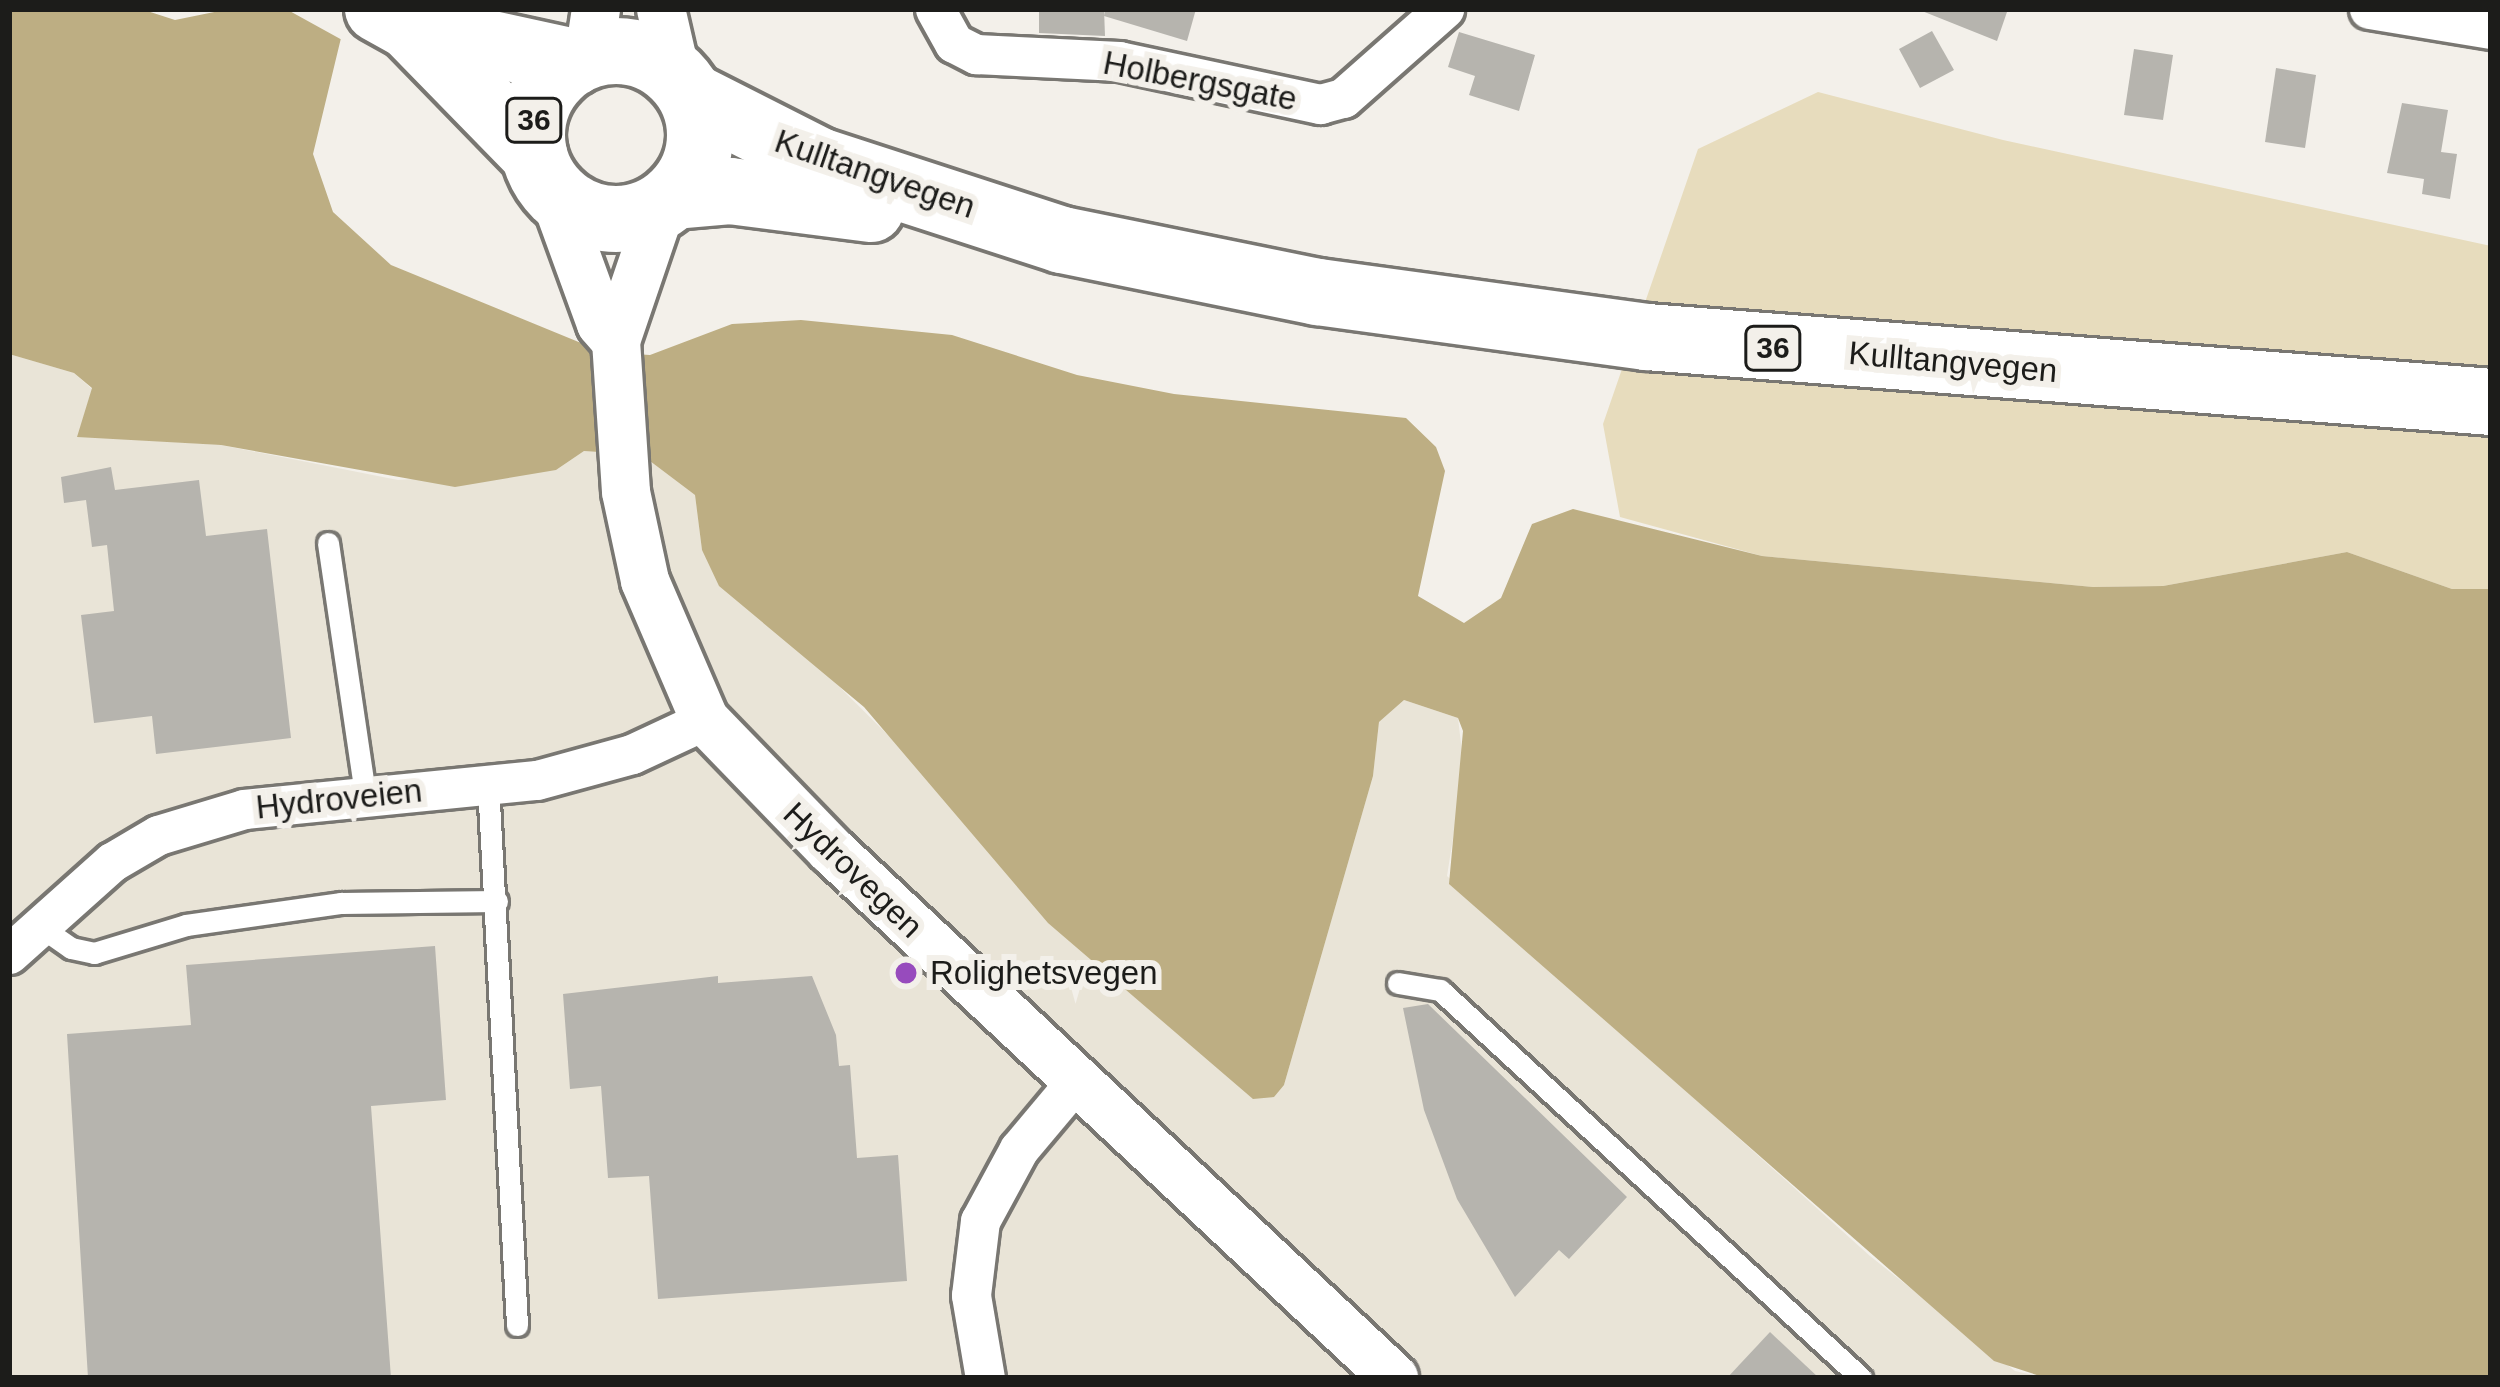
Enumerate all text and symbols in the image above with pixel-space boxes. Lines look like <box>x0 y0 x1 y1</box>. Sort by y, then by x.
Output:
street label: Holbergsgate <box>1100 43 1300 119</box>
road number: 36 <box>504 96 564 144</box>
street label: Kulltangvegen <box>770 121 980 227</box>
road number: 36 <box>1743 324 1803 372</box>
street label: Kulltangvegen <box>1847 333 2059 391</box>
street label: Hydroveien <box>254 771 424 827</box>
street label: Hydrovegen <box>775 794 931 946</box>
place label: Rolighetsvegen <box>930 953 1157 993</box>
marker: Rolighetsvegen <box>893 960 919 986</box>

